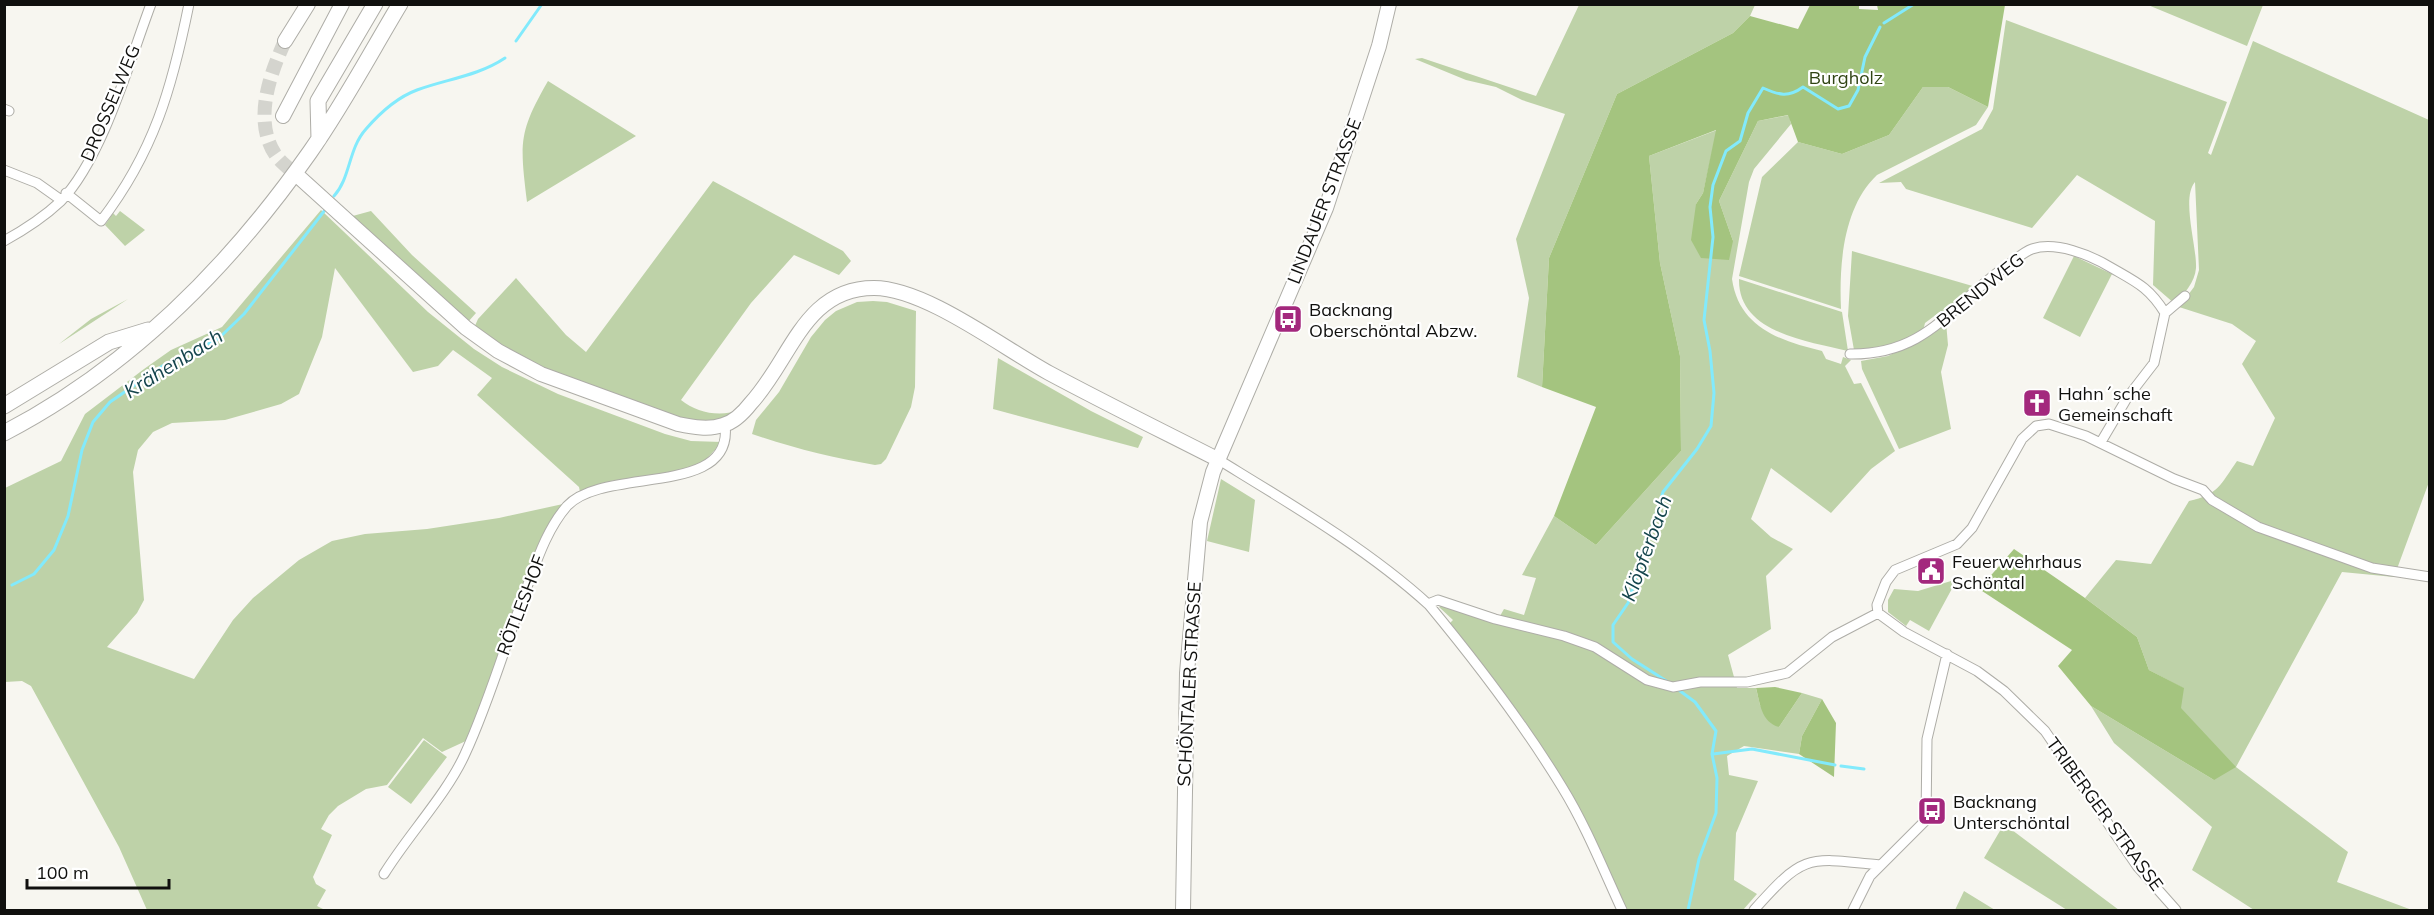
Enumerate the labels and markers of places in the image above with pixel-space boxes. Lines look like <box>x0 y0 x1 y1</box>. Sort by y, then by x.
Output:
place label: Backnang Oberschöntal Abzw. <box>1309 298 1477 342</box>
bus stop icon: Backnang Oberschöntal Abzw. <box>1272 303 1304 335</box>
place label: Hahn´sche Gemeinschaft <box>2058 382 2173 426</box>
church icon: Hahn´sche Gemeinschaft <box>2021 387 2053 419</box>
place label: Feuerwehrhaus Schöntal <box>1952 550 2082 594</box>
public building icon: Feuerwehrhaus Schöntal <box>1915 555 1947 587</box>
place label: Backnang Unterschöntal <box>1953 790 2070 834</box>
bus stop icon: Backnang Unterschöntal <box>1916 795 1948 827</box>

